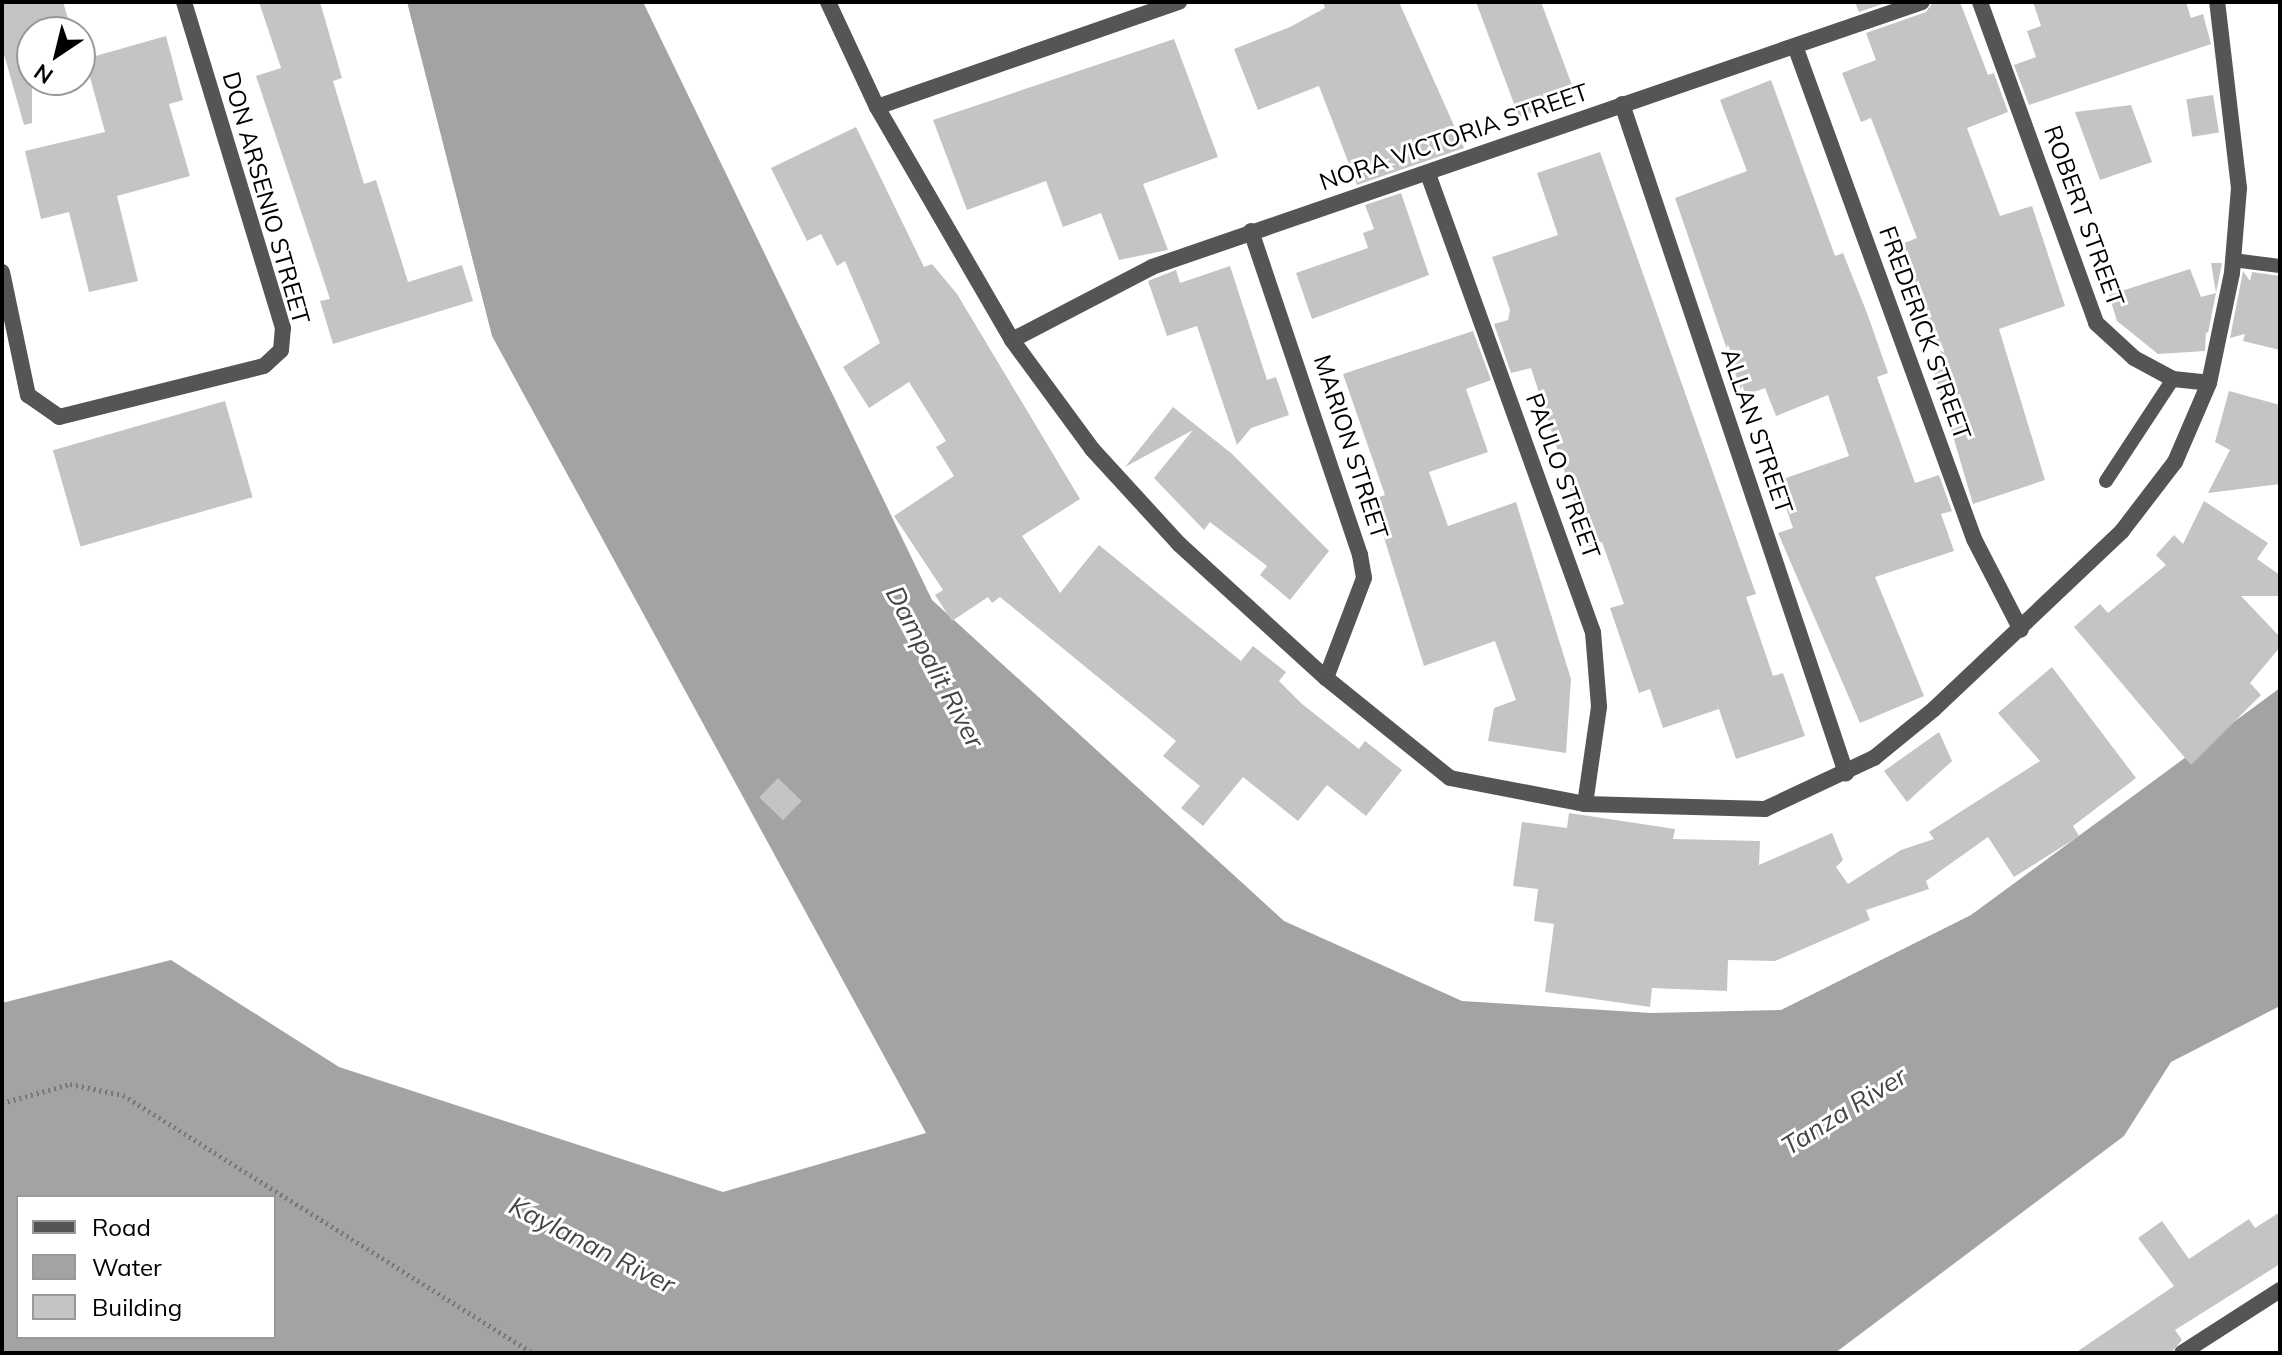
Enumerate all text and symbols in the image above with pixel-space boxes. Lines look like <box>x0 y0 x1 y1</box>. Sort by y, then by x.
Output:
north arrow <box>16 16 96 96</box>
text: N <box>29 58 58 90</box>
street label: DON ARSENIO STREET <box>216 69 316 327</box>
street label: NORA VICTORIA STREET <box>1316 77 1592 197</box>
street label: ROBERT STREET <box>2038 122 2130 310</box>
street label: FREDERICK STREET <box>1873 222 1977 444</box>
street label: ALLAN STREET <box>1715 344 1799 518</box>
street label: MARION STREET <box>1308 351 1394 543</box>
street label: PAULO STREET <box>1520 389 1606 563</box>
water label: Dampalit River <box>879 581 991 753</box>
water label: Tanza River <box>1776 1060 1912 1162</box>
water label: Kaylanan River <box>504 1190 680 1300</box>
legend <box>16 1195 276 1339</box>
text: Road <box>92 1212 151 1242</box>
text: Water <box>92 1252 162 1282</box>
text: Building <box>92 1292 182 1322</box>

